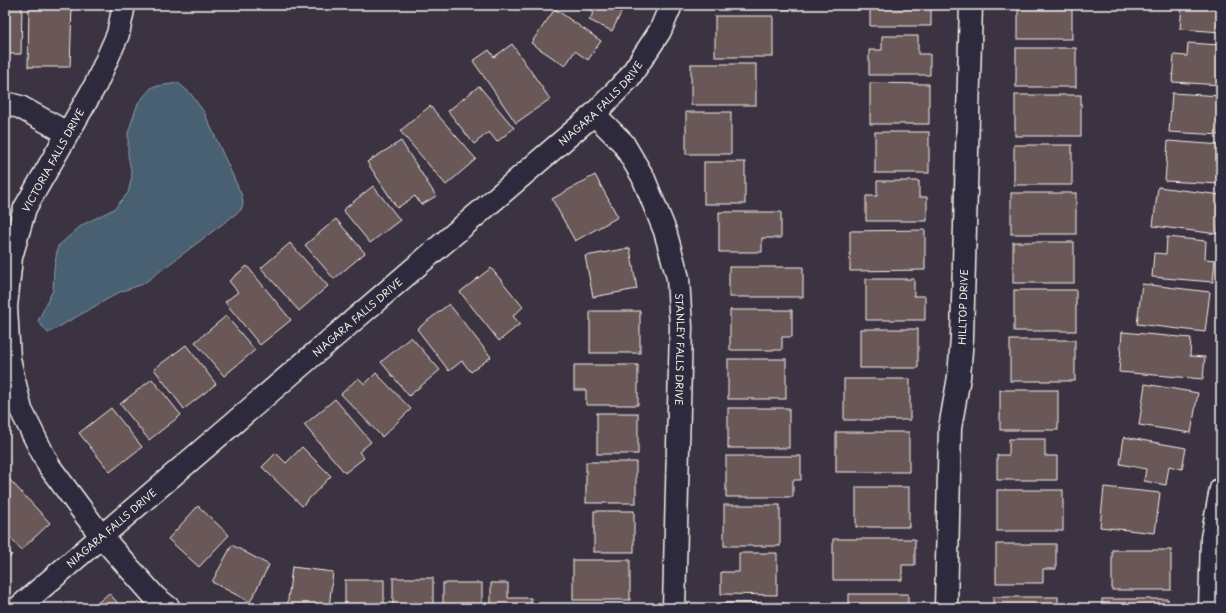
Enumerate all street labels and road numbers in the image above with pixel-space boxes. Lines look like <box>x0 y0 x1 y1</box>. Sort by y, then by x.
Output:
street label: NIAGARA FALLS DRIVE <box>555 58 645 149</box>
street label: VICTORIA FALLS DRIVE <box>18 105 87 214</box>
street label: HILLTOP DRIVE <box>953 269 971 345</box>
street label: NIAGARA FALLS DRIVE <box>309 274 405 360</box>
street label: STANLEY FALLS DRIVE <box>672 293 689 406</box>
street label: NIAGARA FALLS DRIVE <box>63 485 159 570</box>

